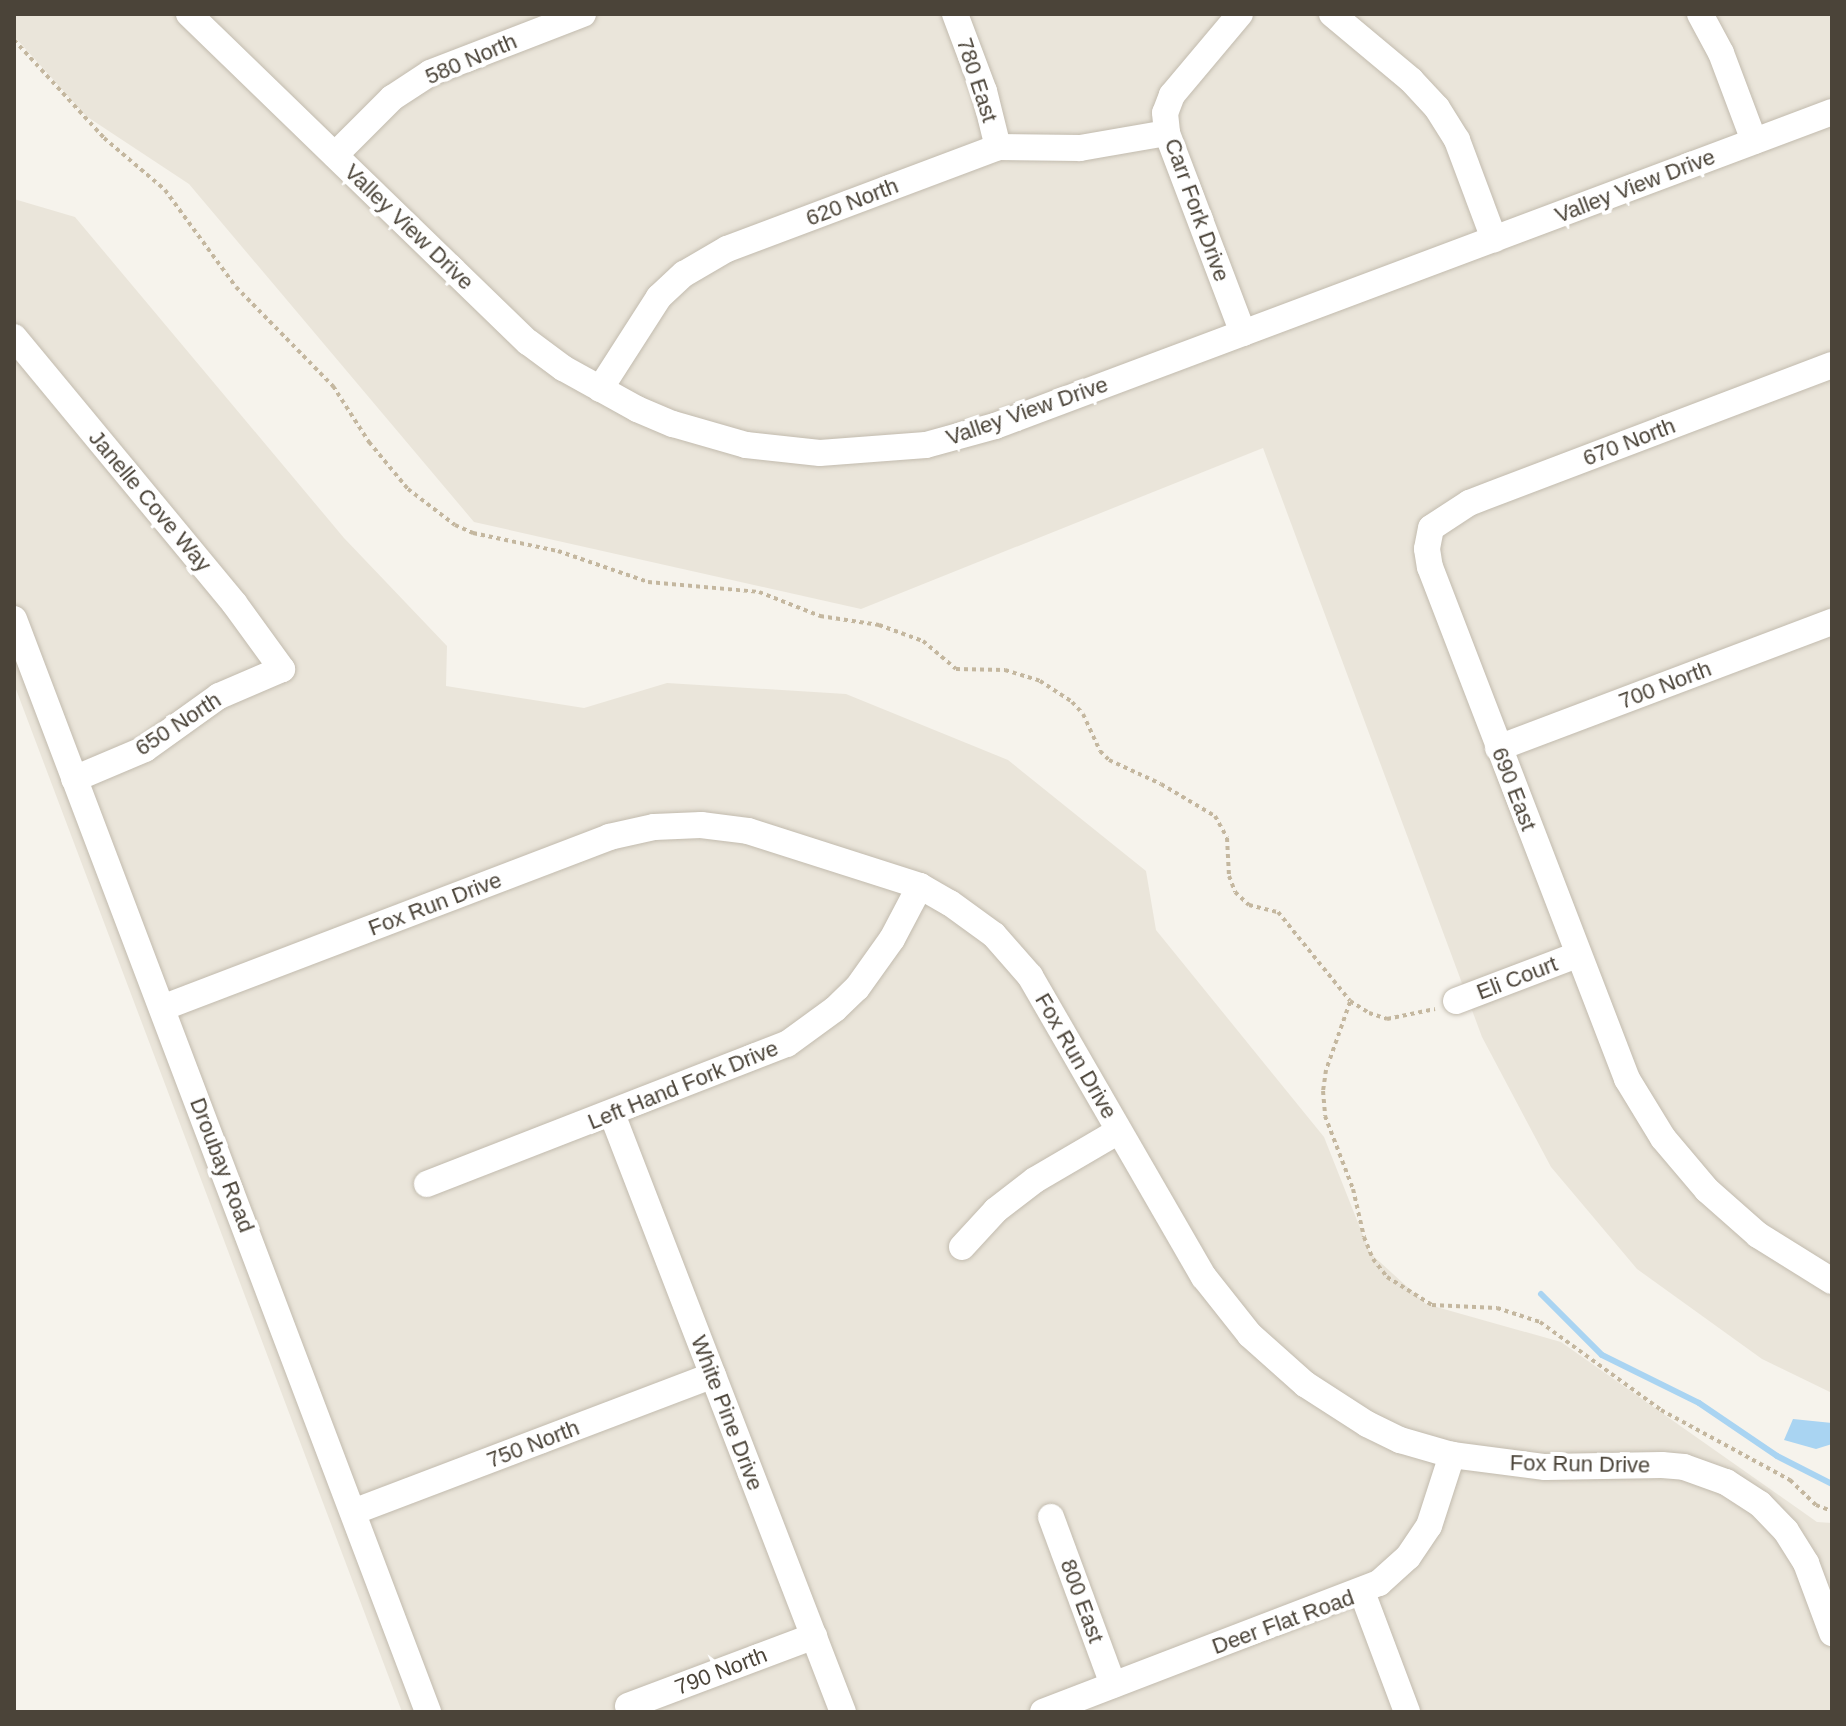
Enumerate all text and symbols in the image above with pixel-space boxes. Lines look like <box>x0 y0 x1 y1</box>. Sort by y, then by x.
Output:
street label: 580 North <box>421 28 521 90</box>
street label: 780 East <box>951 35 1003 125</box>
street label: Carr Fork Drive <box>1159 135 1235 285</box>
street label: Valley View Drive <box>1551 143 1719 229</box>
street label: Valley View Drive <box>339 159 479 295</box>
street label: 620 North <box>802 172 902 232</box>
street label: Valley View Drive <box>943 371 1111 451</box>
street label: 670 North <box>1579 412 1679 472</box>
street label: Janelle Cove Way <box>83 425 217 577</box>
street label: 700 North <box>1615 655 1715 715</box>
street label: 650 North <box>130 687 226 761</box>
street label: 690 East <box>1486 744 1542 834</box>
street label: Fox Run Drive <box>365 866 505 942</box>
street label: Eli Court <box>1473 951 1561 1005</box>
street label: Fox Run Drive <box>1029 989 1123 1123</box>
street label: Left Hand Fork Drive <box>584 1035 782 1135</box>
street label: Droubay Road <box>184 1094 260 1236</box>
street label: White Pine Drive <box>685 1332 769 1494</box>
street label: 750 North <box>483 1414 583 1474</box>
street label: Fox Run Drive <box>1509 1450 1651 1478</box>
street label: 800 East <box>1055 1556 1109 1646</box>
street label: Deer Flat Road <box>1208 1584 1358 1660</box>
street label: 790 North <box>671 1641 771 1701</box>

